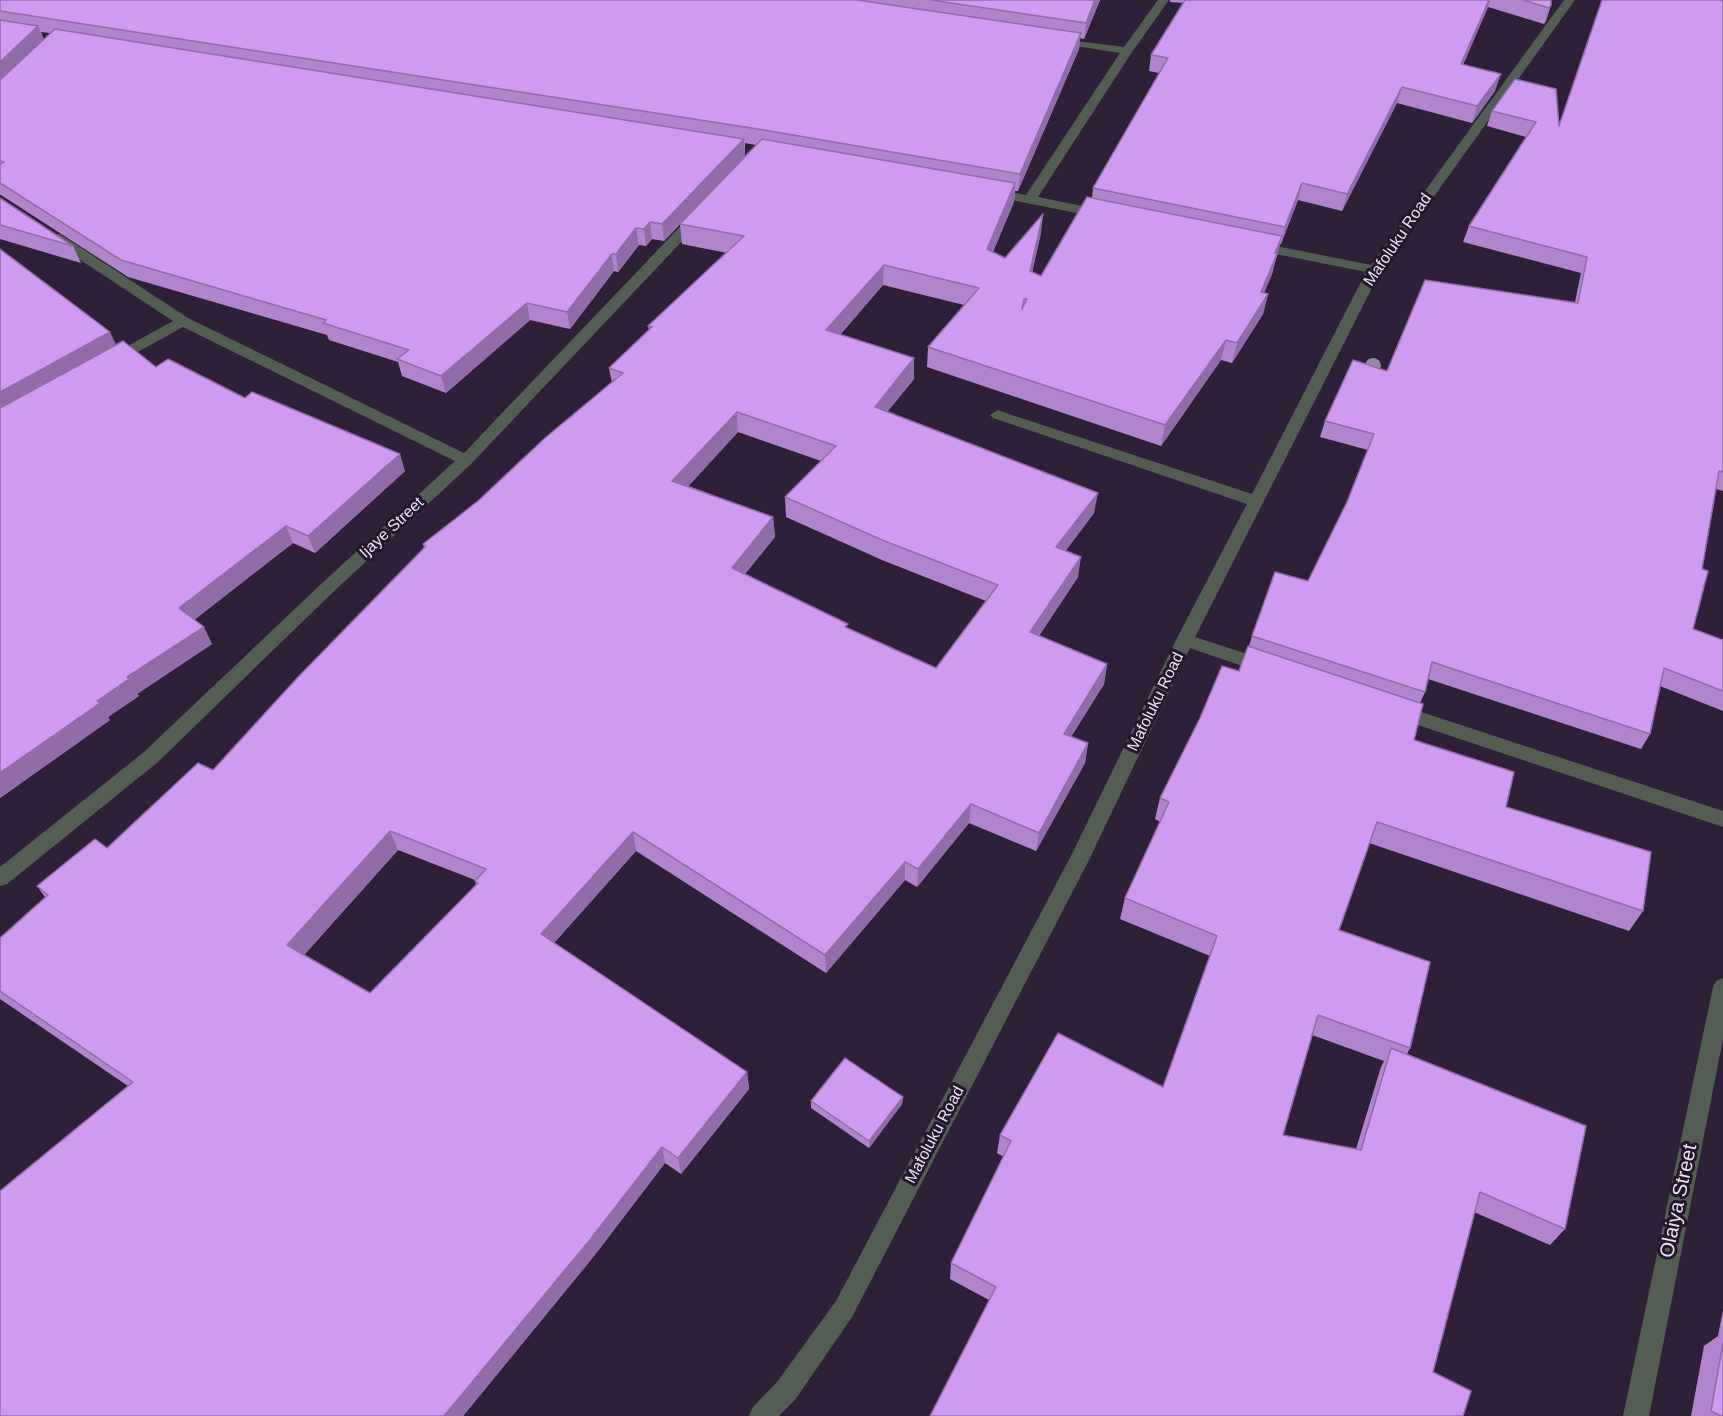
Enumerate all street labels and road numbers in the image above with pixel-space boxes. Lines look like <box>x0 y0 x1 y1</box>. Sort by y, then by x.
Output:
street label: Mafoluku Road <box>1360 190 1436 290</box>
street label: Ijaye Street <box>356 493 428 563</box>
street label: Mafoluku Road <box>1124 649 1188 755</box>
street label: Mafoluku Road <box>901 1083 969 1187</box>
street label: Olaiya Street <box>1655 1142 1703 1260</box>

